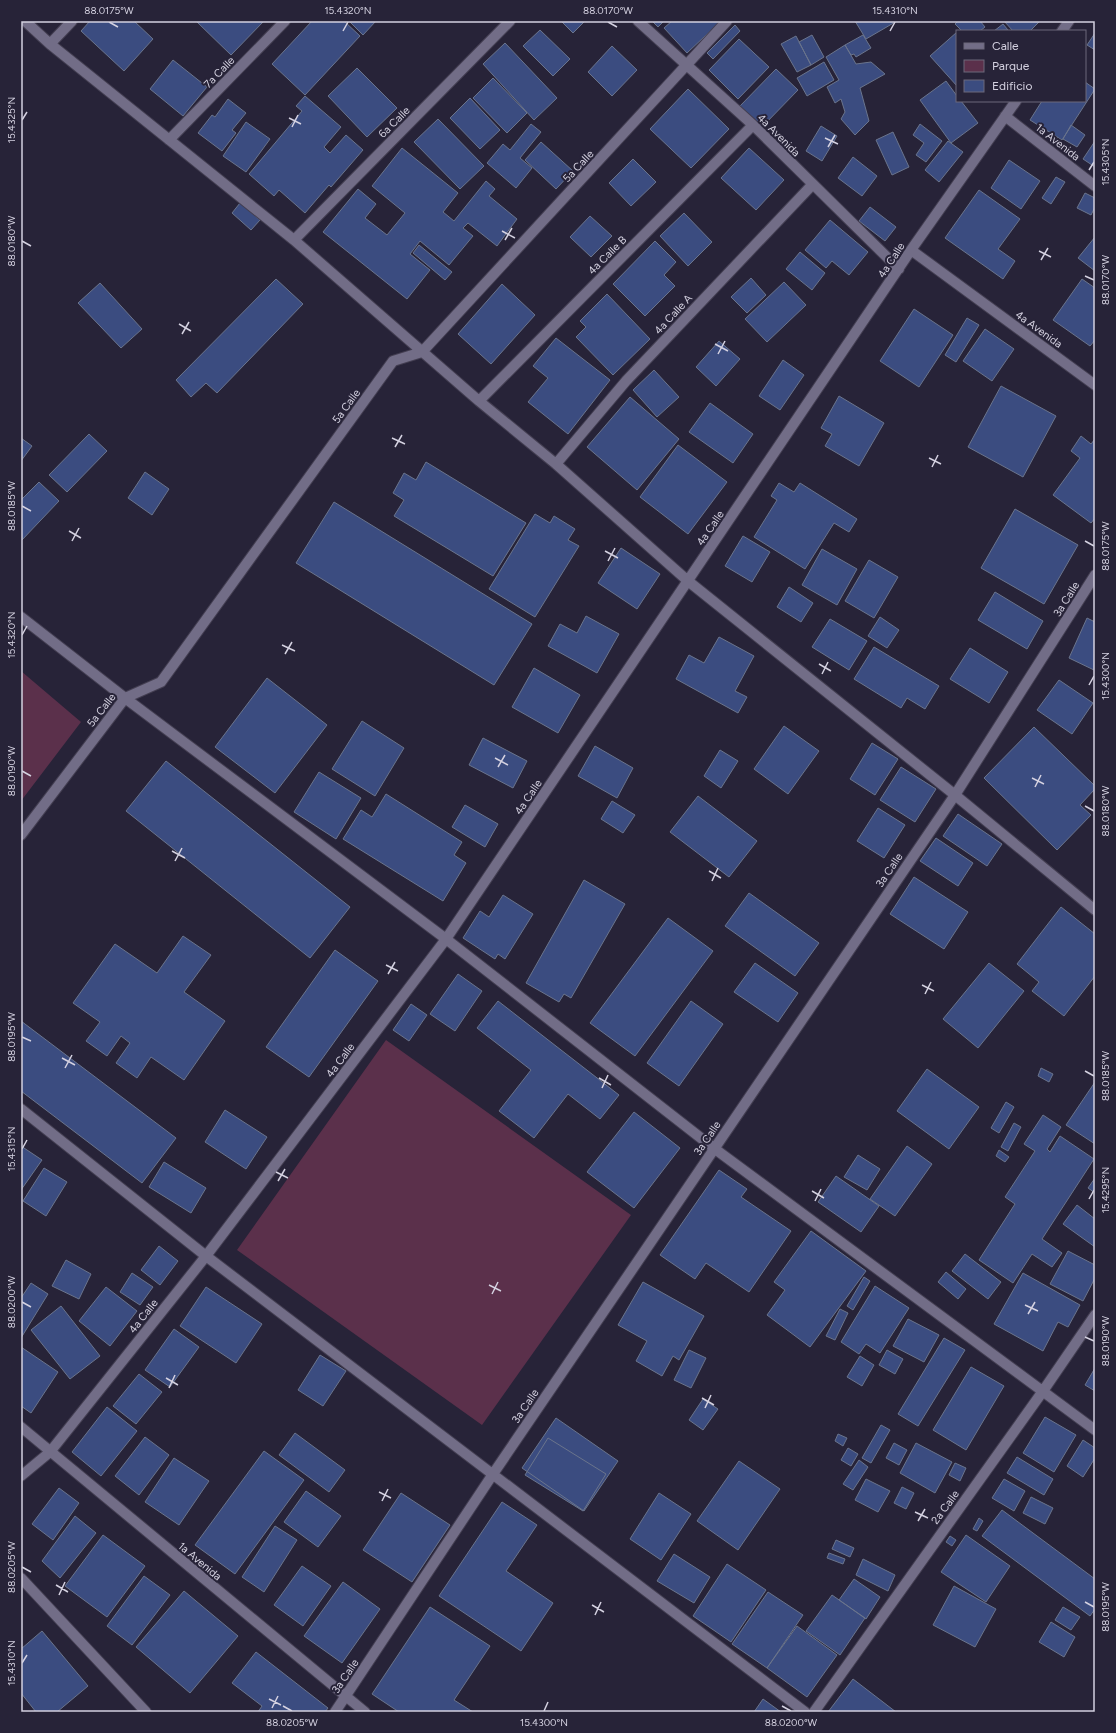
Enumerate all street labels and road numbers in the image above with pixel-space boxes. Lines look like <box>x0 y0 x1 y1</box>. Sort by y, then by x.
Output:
street label: 7a Calle <box>201 54 237 91</box>
street label: 6a Calle <box>376 104 413 141</box>
street label: 4a Avenida <box>755 111 803 159</box>
street label: 1a Avenida <box>1033 121 1082 164</box>
street label: 5a Calle <box>560 148 596 185</box>
street label: 4a Calle B <box>585 233 629 277</box>
street label: 4a Calle <box>875 240 908 280</box>
street label: 4a Calle A <box>652 291 695 337</box>
street label: 4a Avenida <box>1013 308 1065 351</box>
street label: 5a Calle <box>330 387 363 426</box>
street label: 4a Calle <box>694 508 727 548</box>
street label: 3a Calle <box>1051 579 1082 619</box>
street label: 5a Calle <box>84 691 119 730</box>
street label: 4a Calle <box>512 777 545 817</box>
street label: 3a Calle <box>873 851 906 890</box>
street label: 4a Calle <box>323 1041 357 1080</box>
street label: 3a Calle <box>691 1119 724 1158</box>
street label: 4a Calle <box>126 1297 161 1336</box>
street label: 3a Calle <box>509 1387 542 1426</box>
street label: 2a Calle <box>929 1488 962 1527</box>
street label: 1a Avenida <box>175 1540 224 1583</box>
street label: 3a Calle <box>329 1657 362 1696</box>

